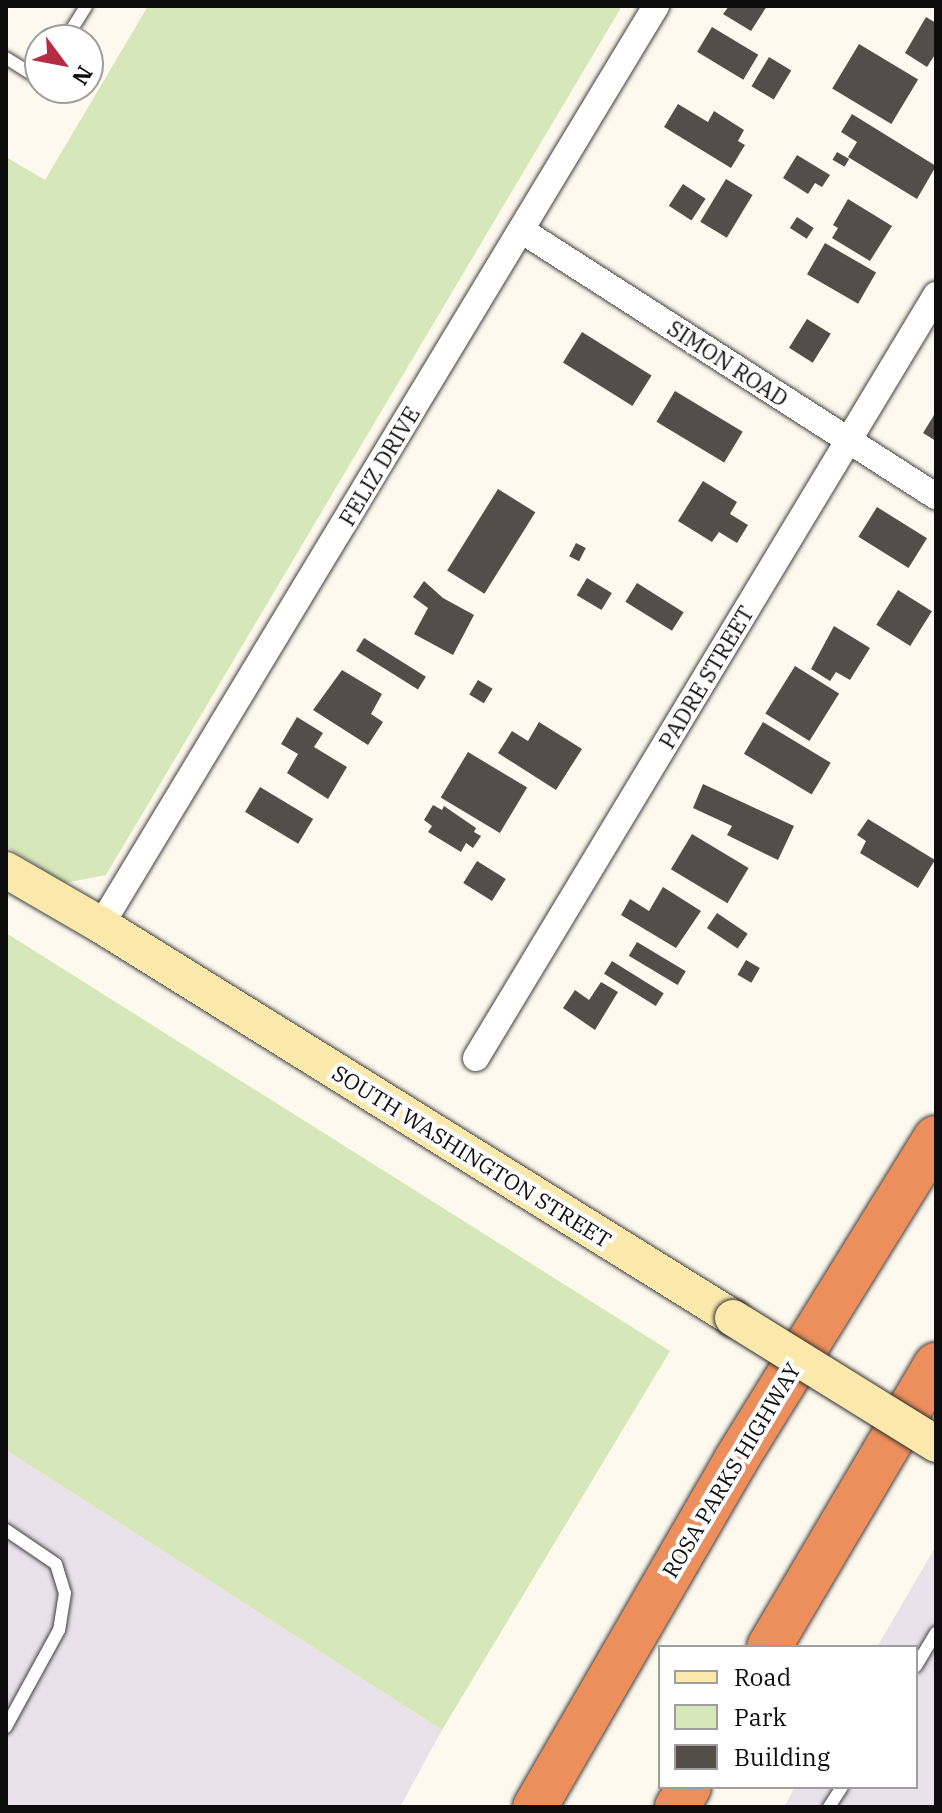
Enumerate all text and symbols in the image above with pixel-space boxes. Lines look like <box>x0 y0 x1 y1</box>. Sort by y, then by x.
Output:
north arrow <box>24 24 104 104</box>
text: N <box>66 61 100 91</box>
street label: SIMON ROAD <box>663 314 793 412</box>
street label: FELIZ DRIVE <box>333 402 425 530</box>
street label: PADRE STREET <box>653 601 759 753</box>
street label: SOUTH WASHINGTON STREET <box>328 1059 616 1253</box>
street label: ROSA PARKS HIGHWAY <box>656 1358 806 1582</box>
legend <box>658 1645 918 1789</box>
text: Road <box>734 1661 791 1693</box>
text: Park <box>734 1701 786 1733</box>
text: Building <box>734 1741 830 1773</box>

